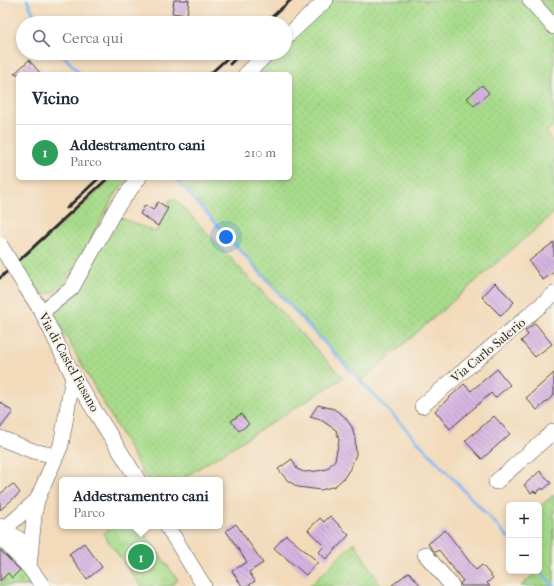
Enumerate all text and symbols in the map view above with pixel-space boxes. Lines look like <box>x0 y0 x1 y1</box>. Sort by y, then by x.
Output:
search box <box>16 16 292 60</box>
icon: search <box>30 27 52 49</box>
text: Cerca qui <box>62 29 123 47</box>
text: Vicino <box>32 88 79 108</box>
text: Addestramentro cani <box>70 136 205 154</box>
text: 1 <box>43 145 47 160</box>
text: 210 m <box>244 145 276 160</box>
text: Parco <box>70 154 102 169</box>
your location <box>216 227 236 247</box>
street label: Via di Castel Fusano <box>35 309 103 415</box>
street label: Via Carlo Salerio <box>447 314 529 386</box>
popup <box>59 477 223 529</box>
text: Addestramentro cani <box>73 487 209 505</box>
map controls <box>506 502 542 574</box>
button: + <box>506 502 542 538</box>
text: Parco <box>73 505 105 520</box>
button: − <box>506 538 542 574</box>
pin: 1 <box>128 542 154 572</box>

